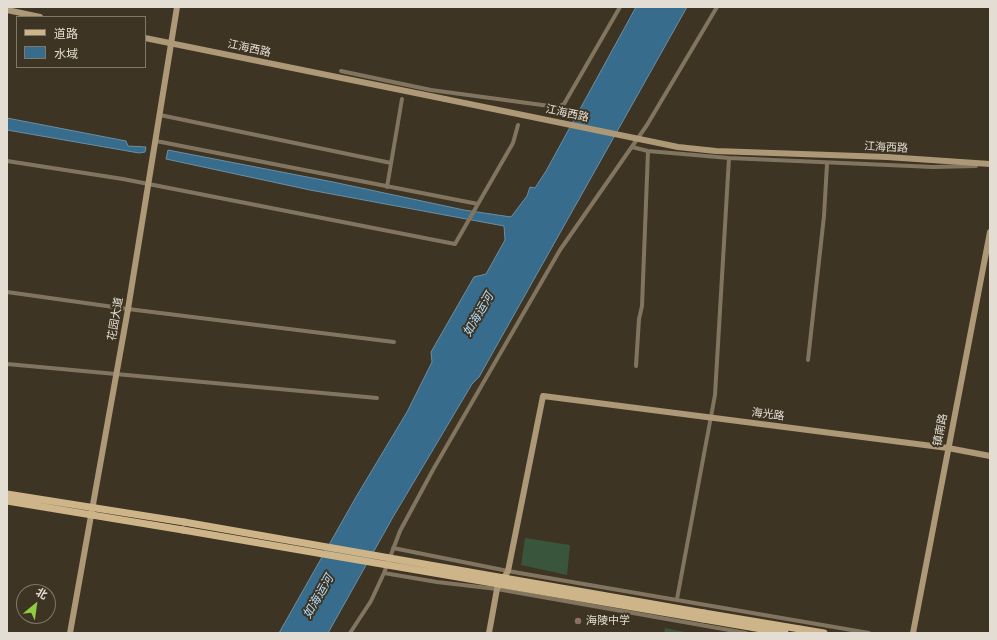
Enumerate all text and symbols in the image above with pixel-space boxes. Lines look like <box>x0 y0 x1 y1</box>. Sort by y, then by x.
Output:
legend <box>16 16 146 68</box>
text: 道路 <box>54 27 78 41</box>
street label: 江海西路 <box>226 38 272 60</box>
text: 水域 <box>54 47 78 61</box>
street label: 江海西路 <box>544 103 590 125</box>
street label: 江海西路 <box>864 140 908 156</box>
water label: 如海运河 <box>461 291 497 339</box>
street label: 花园大道 <box>106 296 126 342</box>
street label: 海光路 <box>751 406 785 424</box>
street label: 镇南路 <box>931 413 951 447</box>
water label: 如海运河 <box>301 573 337 621</box>
north arrow <box>16 584 56 624</box>
text: 北 <box>34 586 50 602</box>
place label: 海陵中学 <box>586 614 630 628</box>
marker: 海陵中学 <box>573 616 583 626</box>

